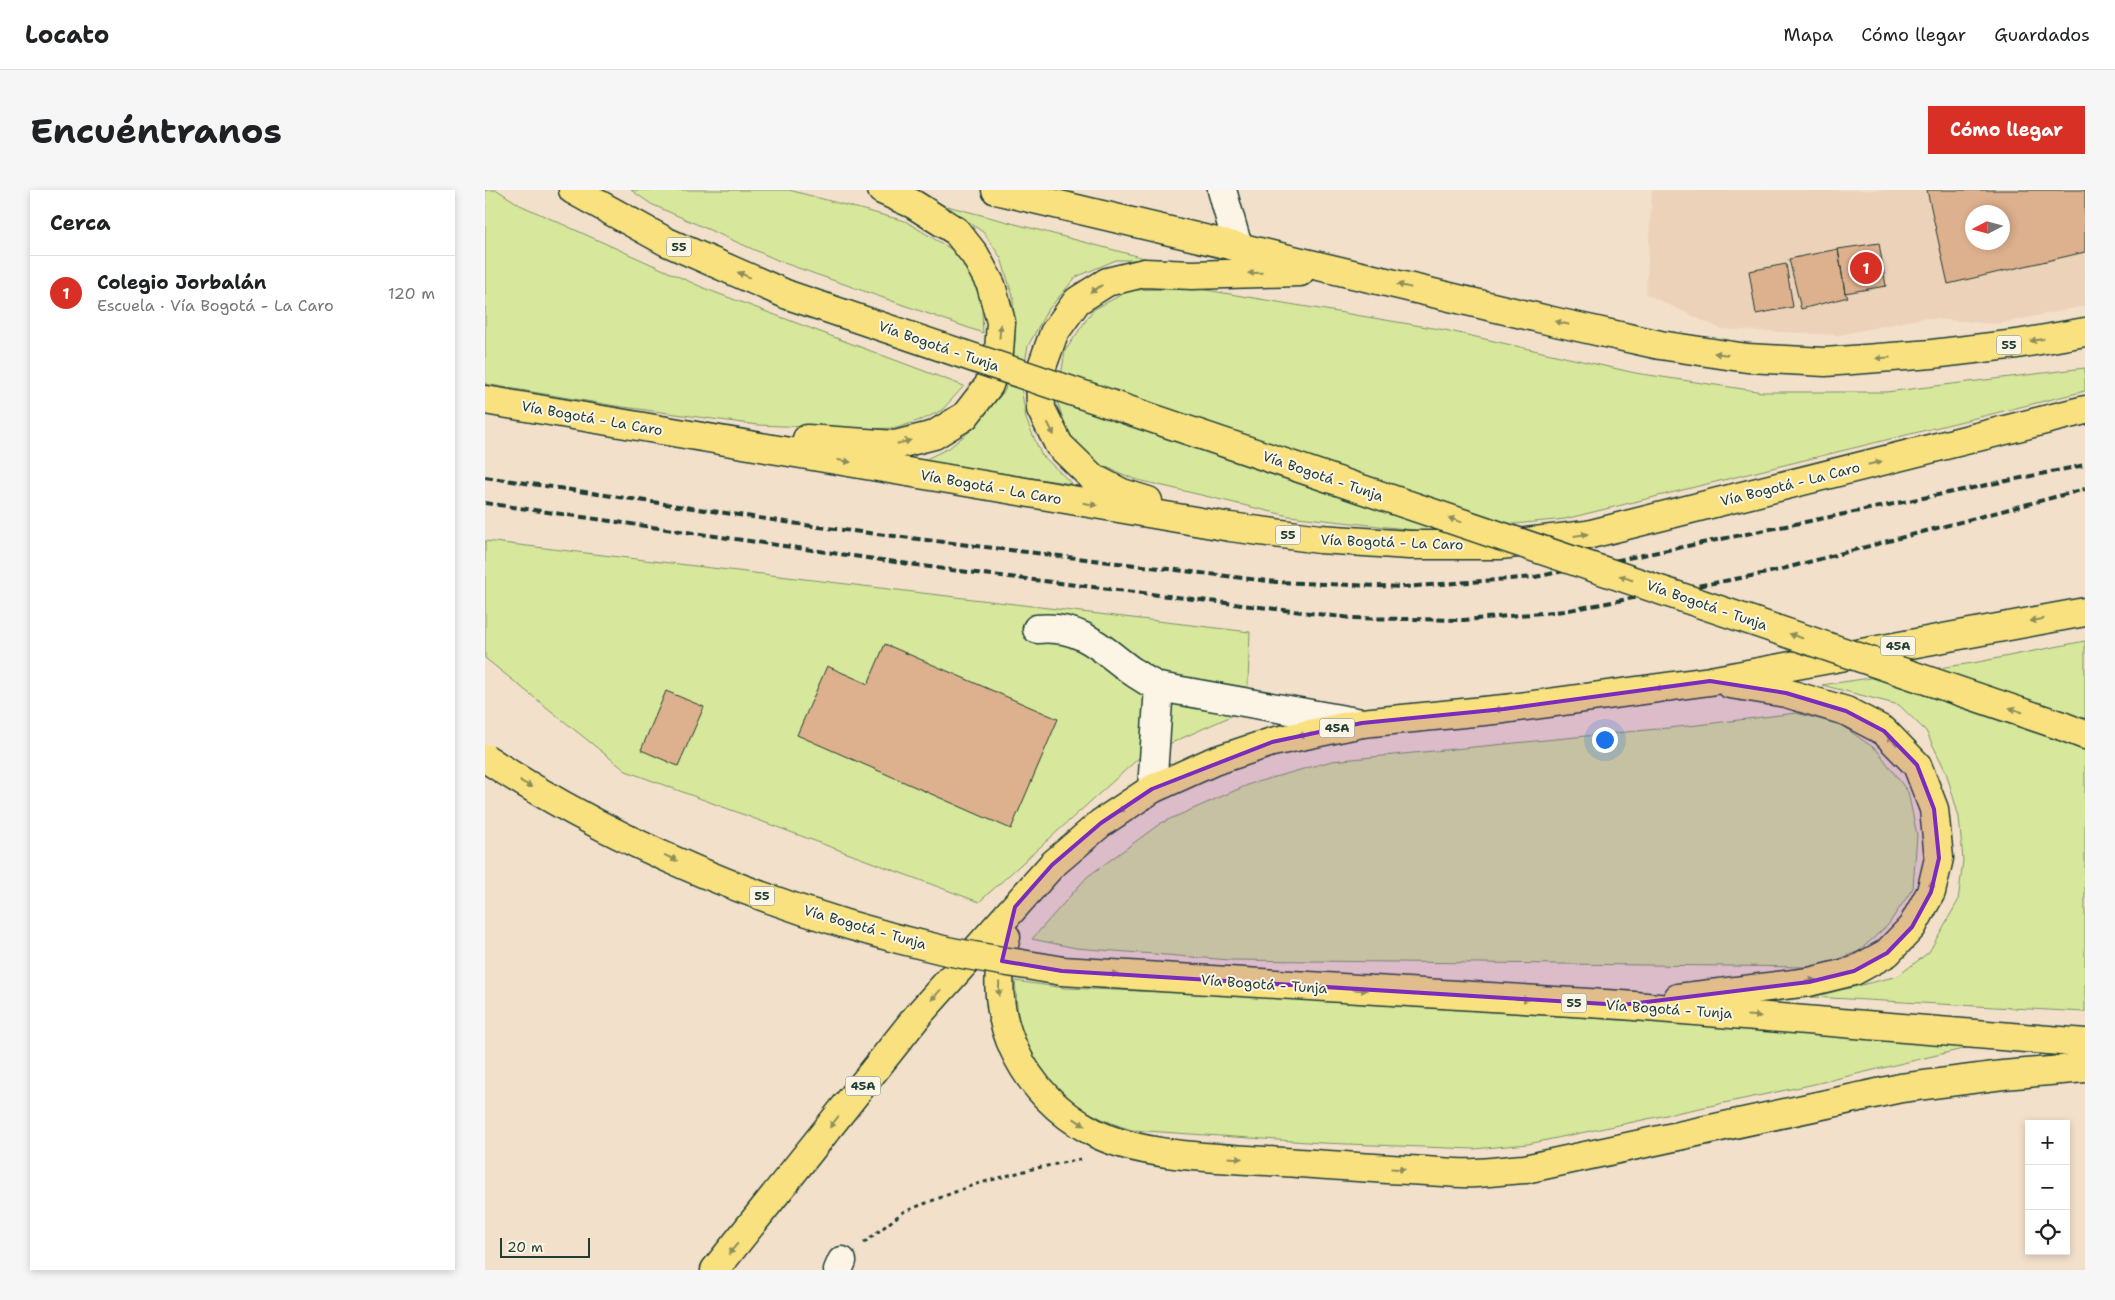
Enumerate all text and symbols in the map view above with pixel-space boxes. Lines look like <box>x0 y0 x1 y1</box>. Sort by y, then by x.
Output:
text: Locato <box>25 19 109 51</box>
text: Mapa <box>1783 23 1833 47</box>
text: Cómo llegar <box>1861 23 1966 47</box>
text: Guardados <box>1994 23 2090 47</box>
button: Cómo llegar <box>1928 106 2085 154</box>
text: Encuéntranos <box>30 107 282 154</box>
north arrow <box>1965 205 2010 250</box>
text: Cerca <box>50 209 111 237</box>
road number: 55 <box>667 238 691 256</box>
pin: 1 <box>1850 249 1882 287</box>
one-way arrow <box>1247 269 1263 277</box>
text: Colegio Jorbalán <box>97 270 266 295</box>
one-way arrow <box>737 271 751 279</box>
one-way arrow <box>1395 282 1411 290</box>
text: 1 <box>62 283 70 304</box>
text: 120 m <box>388 283 435 304</box>
one-way arrow <box>1089 284 1102 294</box>
text: Escuela · Vía Bogotá - La Caro <box>97 295 334 316</box>
street label: Vía Bogotá - Tunja <box>876 317 1002 375</box>
one-way arrow <box>1554 319 1569 327</box>
one-way arrow <box>996 322 1004 338</box>
road number: 55 <box>1997 336 2021 354</box>
one-way arrow <box>2029 337 2045 345</box>
one-way arrow <box>1713 350 1729 358</box>
one-way arrow <box>1875 354 1891 362</box>
street label: Vía Bogotá - La Caro <box>520 397 664 439</box>
one-way arrow <box>1047 422 1055 436</box>
one-way arrow <box>896 438 911 446</box>
street label: Vía Bogotá - Tunja <box>1260 447 1386 505</box>
one-way arrow <box>836 458 852 466</box>
street label: Vía Bogotá - La Caro <box>1718 458 1862 510</box>
one-way arrow <box>1867 459 1883 467</box>
street label: Vía Bogotá - La Caro <box>919 466 1063 508</box>
one-way arrow <box>1082 500 1098 508</box>
one-way arrow <box>1447 516 1462 524</box>
road number: 55 <box>1275 526 1301 544</box>
street label: Vía Bogotá - La Caro <box>1320 531 1464 553</box>
one-way arrow <box>1574 531 1590 539</box>
one-way arrow <box>1618 574 1633 581</box>
street label: Vía Bogotá - Tunja <box>1644 576 1770 634</box>
one-way arrow <box>2029 617 2045 625</box>
one-way arrow <box>1788 631 1803 639</box>
road number: 45A <box>1881 636 1915 656</box>
one-way arrow <box>1654 684 1670 692</box>
one-way arrow <box>1493 705 1509 713</box>
one-way arrow <box>2008 706 2023 714</box>
road number: 45A <box>1319 718 1355 738</box>
your location <box>1592 727 1618 753</box>
one-way arrow <box>1298 731 1313 739</box>
one-way arrow <box>1886 735 1898 747</box>
one-way arrow <box>519 780 534 788</box>
one-way arrow <box>1117 803 1130 813</box>
one-way arrow <box>664 855 678 863</box>
one-way arrow <box>1927 880 1935 895</box>
road number: 55 <box>749 886 775 906</box>
street label: Vía Bogotá - Tunja <box>802 901 929 953</box>
one-way arrow <box>1103 971 1119 979</box>
street label: Vía Bogotá - Tunja <box>1200 971 1328 997</box>
one-way arrow <box>1802 977 1818 985</box>
one-way arrow <box>995 981 1003 997</box>
one-way arrow <box>1353 986 1369 994</box>
one-way arrow <box>930 989 942 1001</box>
road number: 55 <box>1561 994 1587 1012</box>
one-way arrow <box>1515 996 1531 1004</box>
street label: Vía Bogotá - Tunja <box>1605 996 1733 1022</box>
one-way arrow <box>1747 1012 1763 1020</box>
road number: 45A <box>845 1076 881 1096</box>
one-way arrow <box>829 1115 840 1128</box>
one-way arrow <box>1072 1117 1086 1127</box>
map controls <box>2025 1120 2070 1255</box>
button: + <box>2025 1120 2070 1165</box>
one-way arrow <box>1228 1155 1244 1163</box>
button: − <box>2025 1165 2070 1210</box>
one-way arrow <box>1390 1166 1406 1174</box>
button: locate <box>2025 1210 2070 1255</box>
scale bar <box>500 1235 590 1258</box>
text: 20 m <box>507 1238 543 1256</box>
one-way arrow <box>727 1242 738 1255</box>

